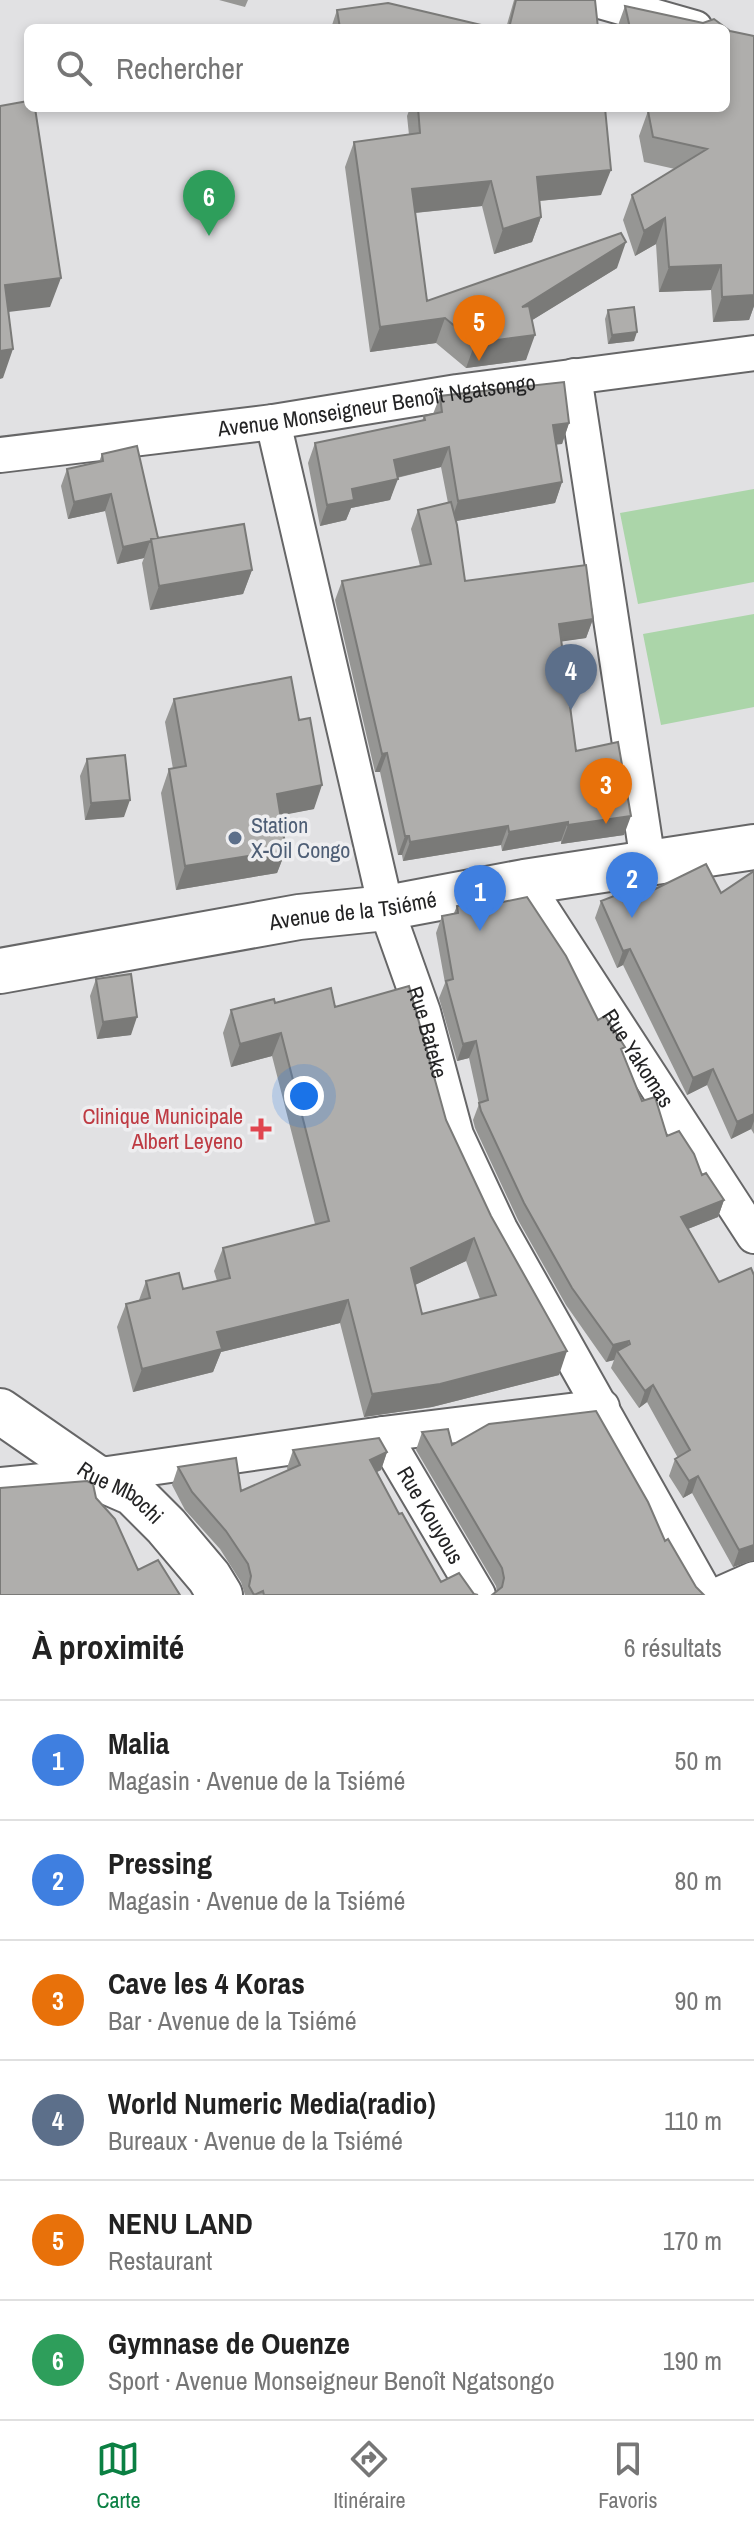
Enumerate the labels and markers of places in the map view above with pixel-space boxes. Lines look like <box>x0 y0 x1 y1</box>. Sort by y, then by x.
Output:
pin: 6 <box>183 170 235 236</box>
pin: 5 <box>453 295 505 361</box>
pin: 4 <box>545 644 597 710</box>
pin: 3 <box>580 758 632 824</box>
place label: Station X-Oil Congo <box>251 810 350 865</box>
marker: Station X-Oil Congo <box>226 829 244 847</box>
pin: 2 <box>606 852 658 918</box>
pin: 1 <box>454 865 506 931</box>
place label: Clinique Municipale Albert Leyeno <box>83 1101 243 1156</box>
marker: Clinique Municipale Albert Leyeno <box>250 1118 272 1140</box>

